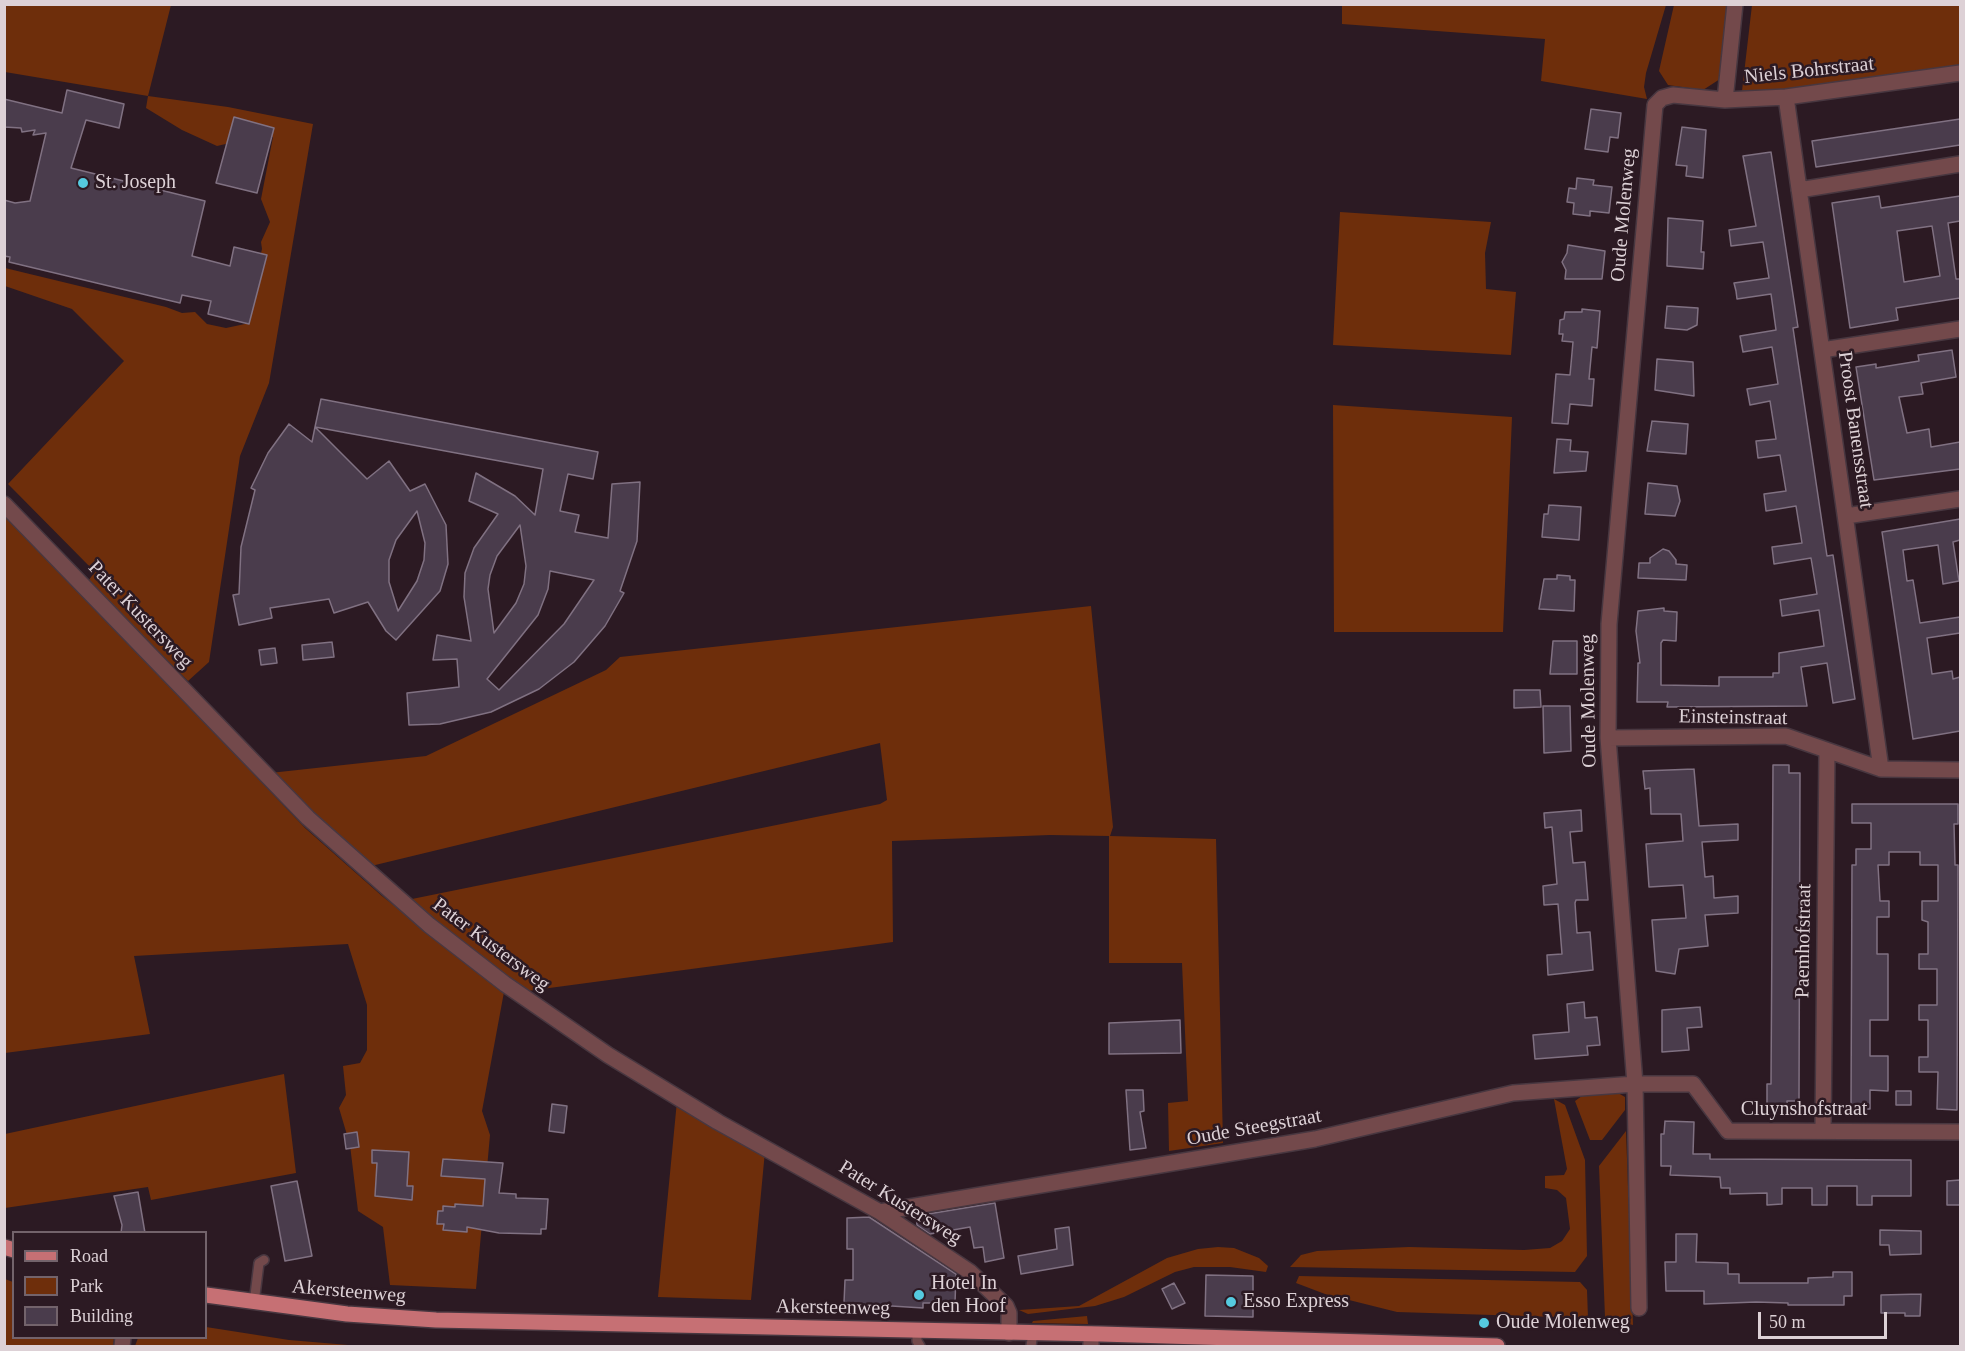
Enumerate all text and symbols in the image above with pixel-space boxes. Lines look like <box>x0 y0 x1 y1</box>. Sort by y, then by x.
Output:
street label: Niels Bohrstraat <box>1743 52 1875 90</box>
street label: Oude Molenweg <box>1606 147 1642 283</box>
place label: St. Joseph <box>95 171 176 195</box>
marker: St. Joseph <box>76 176 90 190</box>
street label: Proost Banensstraat <box>1832 350 1878 510</box>
street label: Pater Kustersweg <box>83 556 197 674</box>
street label: Oude Molenweg <box>1576 634 1602 768</box>
street label: Einsteinstraat <box>1678 705 1788 731</box>
street label: Paemhofstraat <box>1791 884 1817 998</box>
street label: Pater Kustersweg <box>428 893 554 997</box>
street label: Cluynshofstraat <box>1741 1098 1867 1122</box>
street label: Oude Steegstraat <box>1185 1104 1323 1152</box>
street label: Pater Kustersweg <box>834 1156 966 1250</box>
legend <box>12 1231 207 1339</box>
text: Road <box>70 1246 108 1266</box>
place label: Hotel In den Hoof <box>931 1272 1006 1319</box>
street label: Akersteenweg <box>291 1275 407 1309</box>
text: Park <box>70 1276 103 1296</box>
marker: Hotel In den Hoof <box>912 1288 926 1302</box>
place label: Esso Express <box>1243 1290 1349 1314</box>
street label: Akersteenweg <box>776 1295 890 1321</box>
marker: Esso Express <box>1224 1295 1238 1309</box>
scale bar <box>1761 1300 1890 1338</box>
text: Building <box>70 1306 133 1326</box>
place label: Oude Molenweg <box>1496 1311 1630 1335</box>
text: 50 m <box>1769 1312 1806 1332</box>
marker: Oude Molenweg <box>1477 1316 1491 1330</box>

